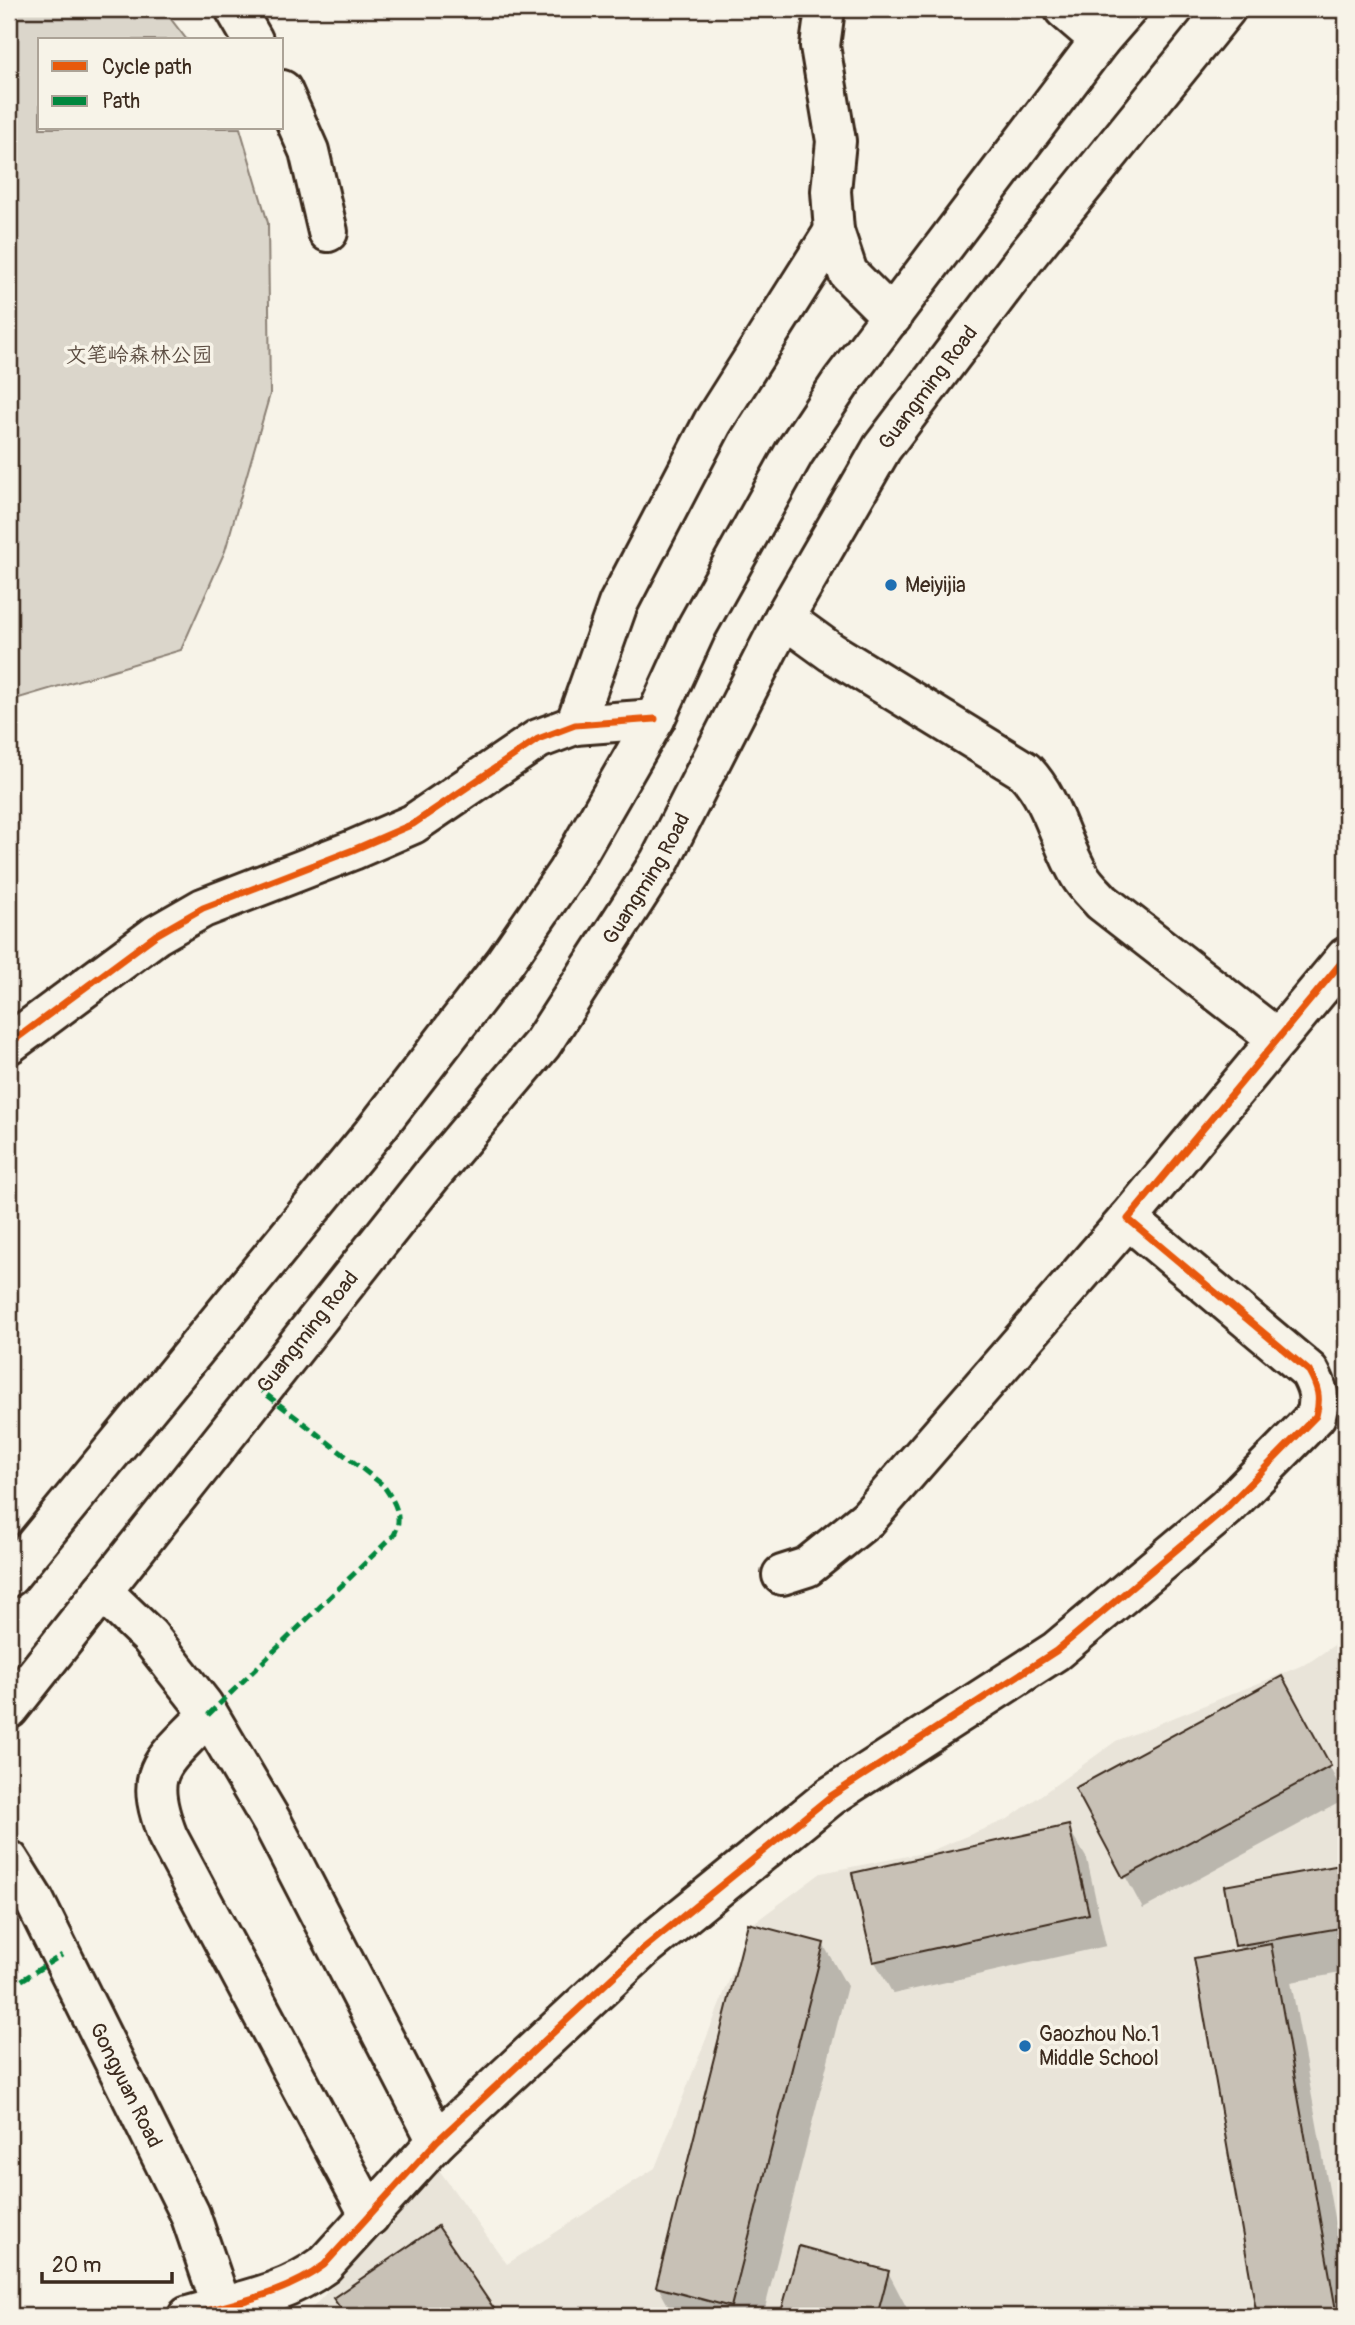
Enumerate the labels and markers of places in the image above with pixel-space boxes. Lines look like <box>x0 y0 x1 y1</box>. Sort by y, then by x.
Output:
place label: Meiyijia <box>905 572 966 599</box>
marker: Meiyijia <box>883 577 899 593</box>
place label: Gaozhou No.1 Middle School <box>1039 2021 1159 2072</box>
marker: Gaozhou No.1 Middle School <box>1017 2038 1033 2054</box>

